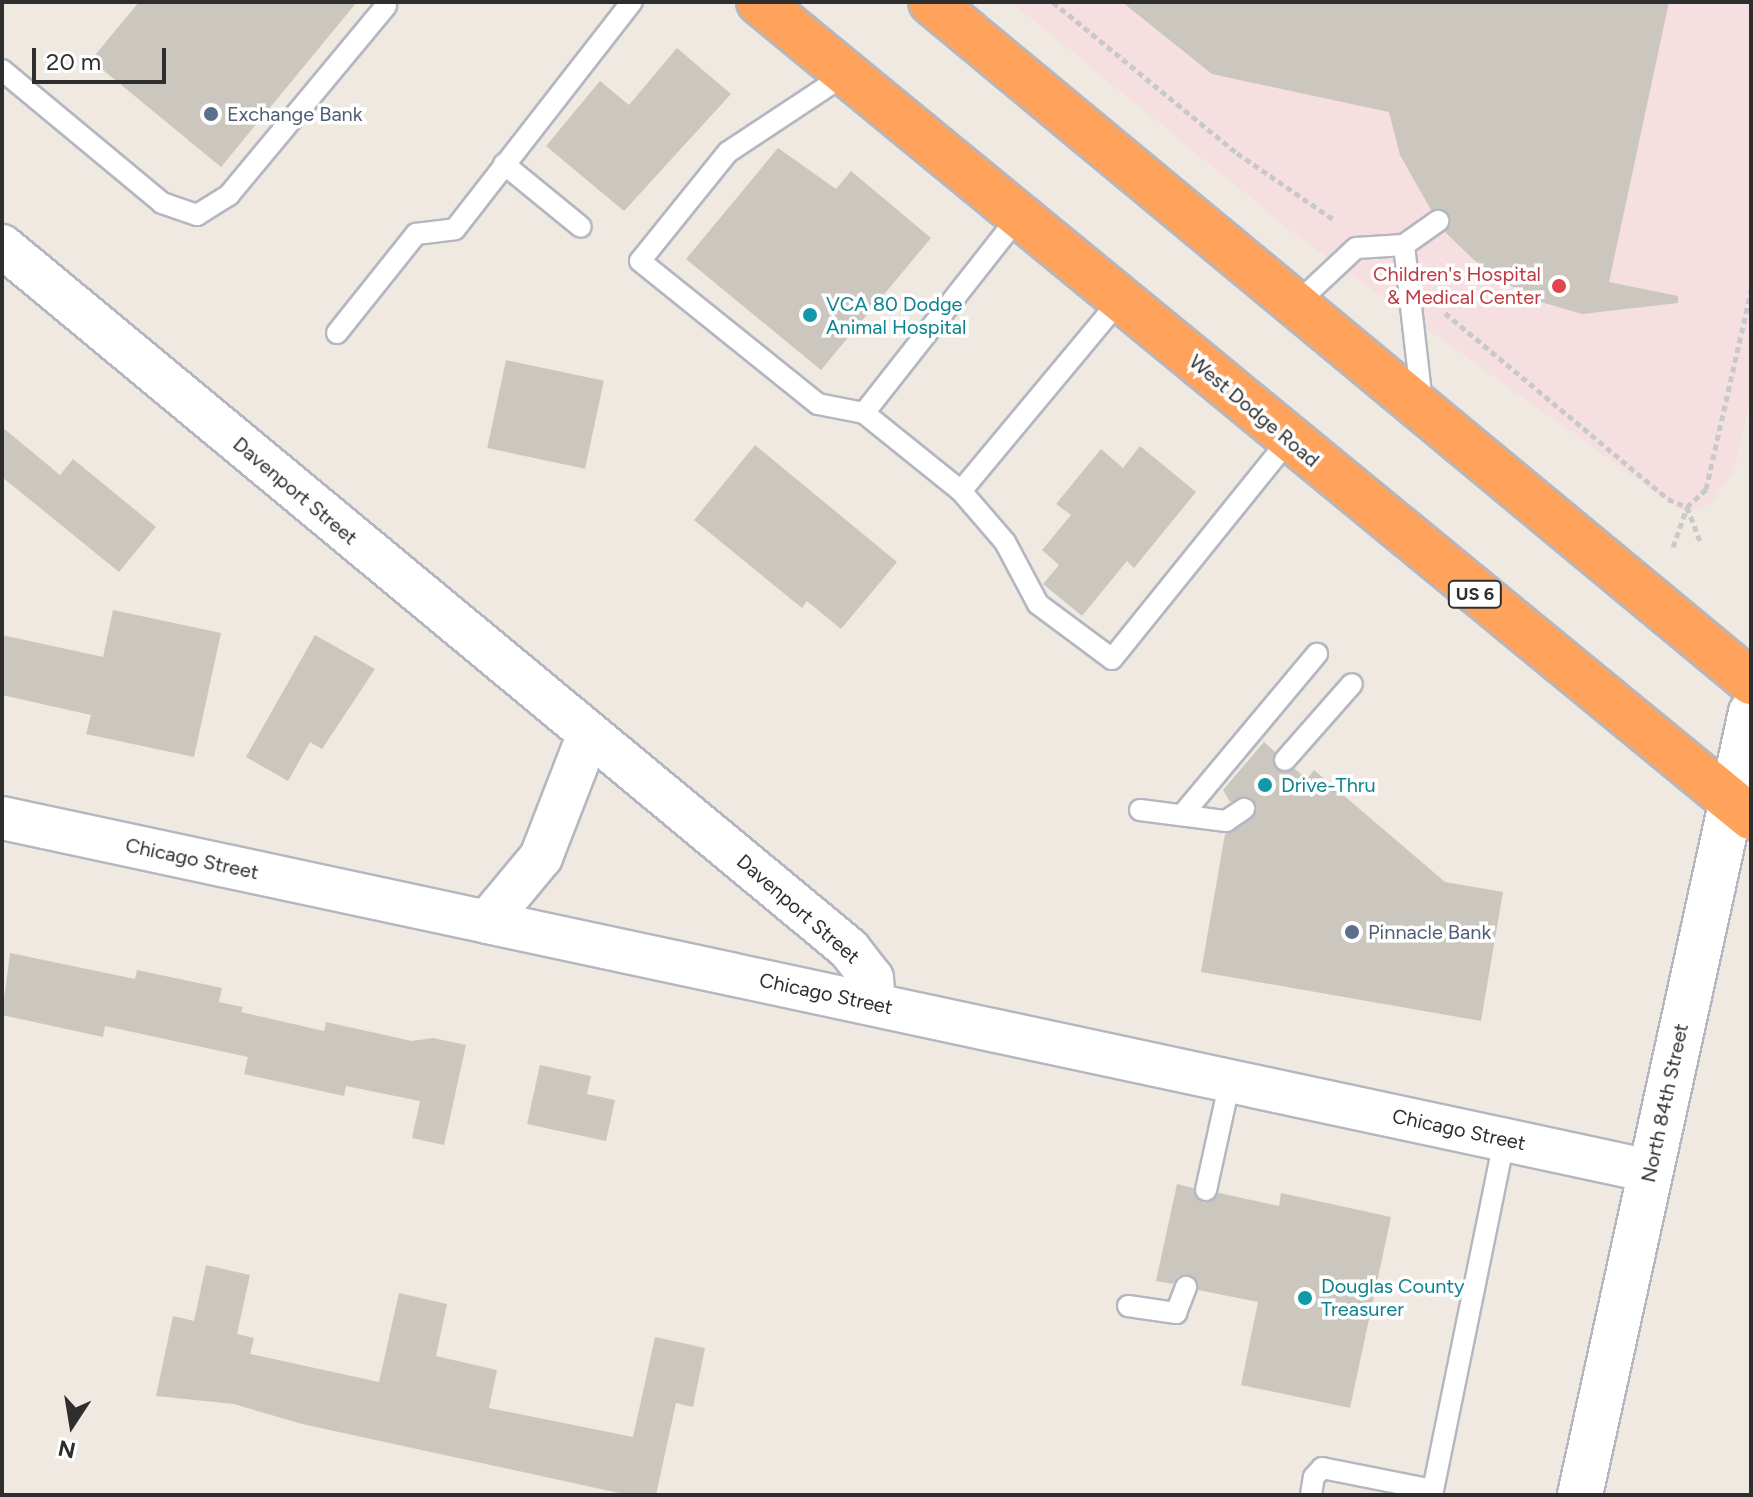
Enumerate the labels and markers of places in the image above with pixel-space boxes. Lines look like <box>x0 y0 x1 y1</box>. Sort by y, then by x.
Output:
place label: Exchange Bank <box>227 102 362 126</box>
marker: Exchange Bank <box>202 105 220 123</box>
place label: Children's Hospital & Medical Center <box>1373 262 1541 309</box>
marker: Children's Hospital & Medical Center <box>1548 275 1570 297</box>
place label: VCA 80 Dodge Animal Hospital <box>826 292 966 339</box>
marker: VCA 80 Dodge Animal Hospital <box>801 306 819 324</box>
place label: Drive-Thru <box>1281 773 1376 797</box>
marker: Drive-Thru <box>1256 776 1274 794</box>
place label: Pinnacle Bank <box>1368 920 1491 944</box>
marker: Pinnacle Bank <box>1343 923 1361 941</box>
place label: Douglas County Treasurer <box>1321 1274 1465 1321</box>
marker: Douglas County Treasurer <box>1296 1289 1314 1307</box>

